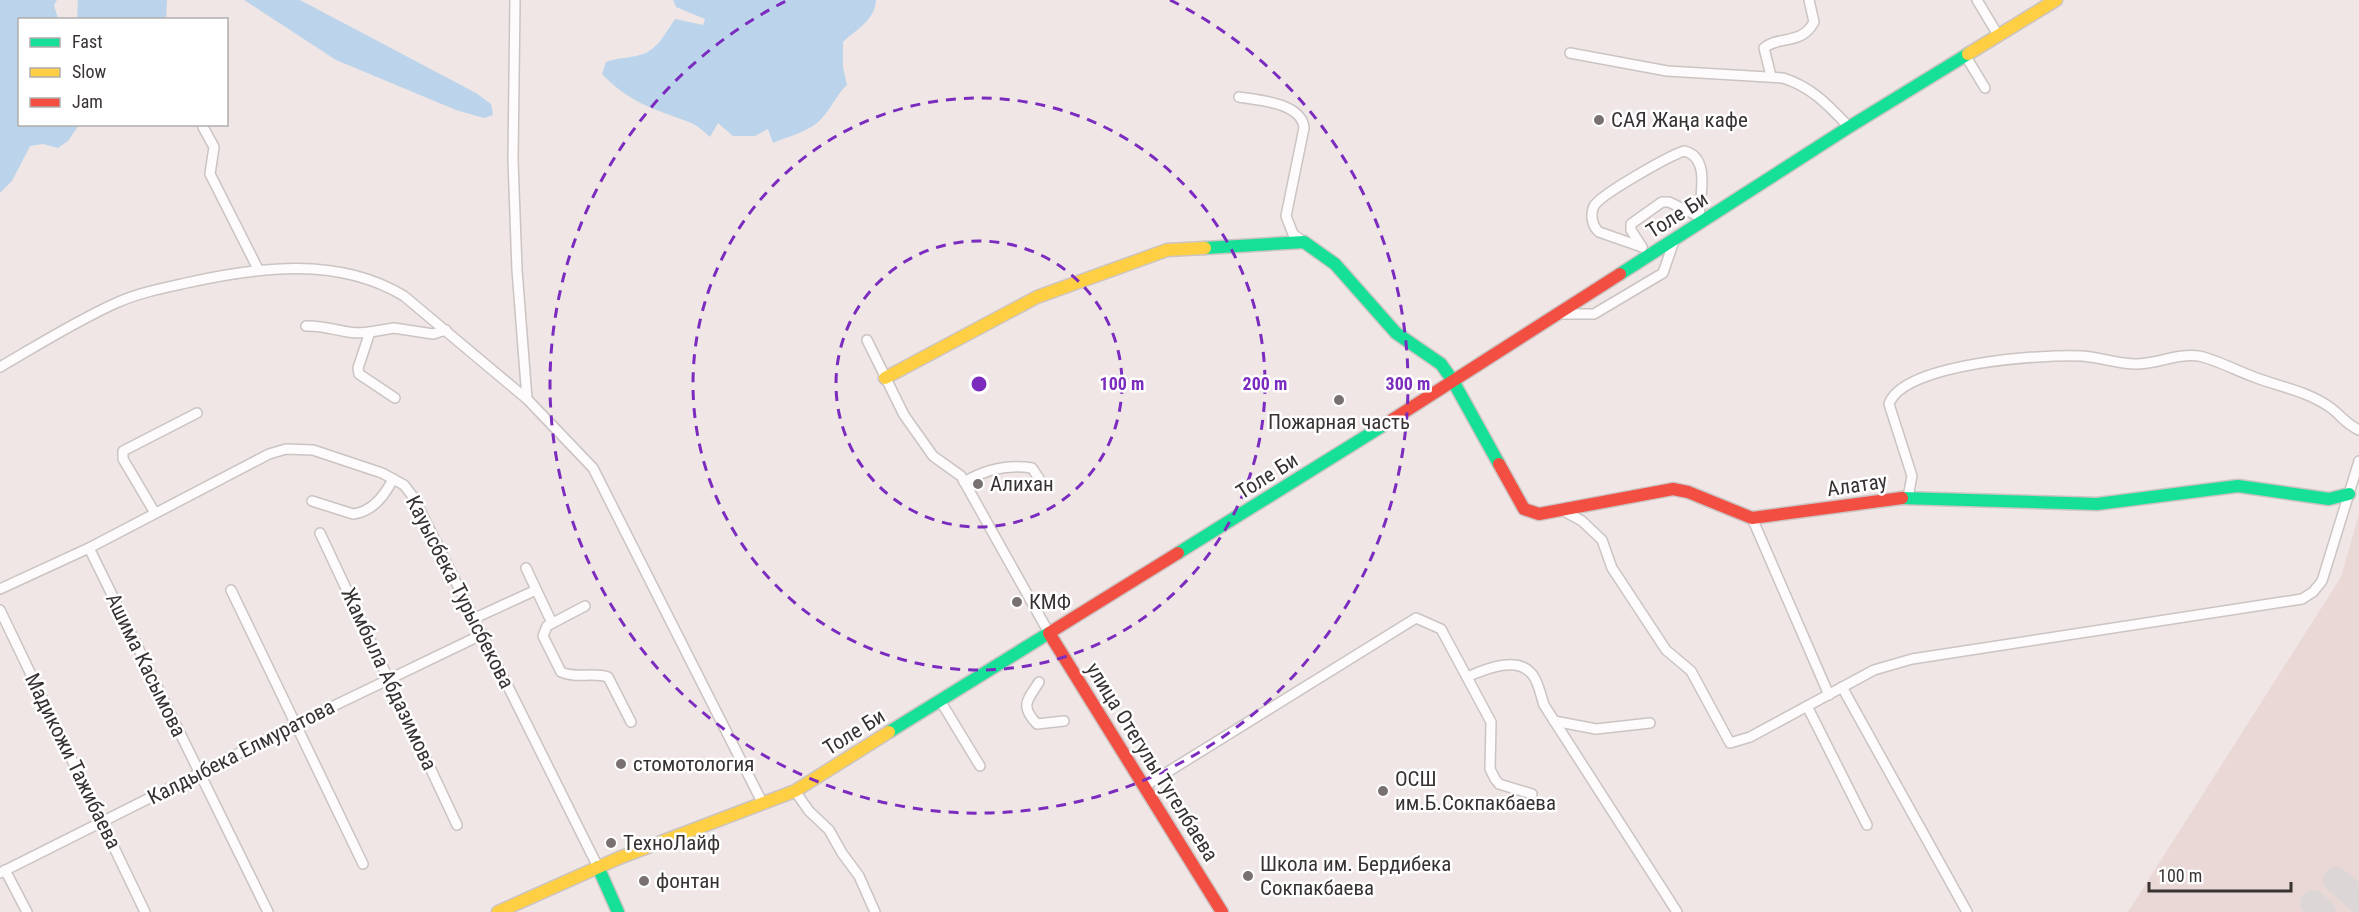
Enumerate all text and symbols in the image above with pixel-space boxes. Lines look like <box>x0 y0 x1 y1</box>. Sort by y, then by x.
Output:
legend <box>18 18 228 126</box>
text: Fast <box>72 31 103 52</box>
text: Slow <box>72 61 107 82</box>
text: Jam <box>72 91 103 112</box>
place label: САЯ Жаңа кафе <box>1611 108 1748 132</box>
marker: САЯ Жаңа кафе <box>1592 113 1606 127</box>
street label: Толе Би <box>1642 187 1712 243</box>
text: 100 m <box>1100 373 1144 394</box>
text: 200 m <box>1243 373 1287 394</box>
text: 300 m <box>1386 373 1430 394</box>
centre of rings <box>969 374 989 394</box>
marker: Пожарная часть <box>1332 393 1346 407</box>
place label: Пожарная часть <box>1268 410 1410 434</box>
street label: Толе Би <box>1232 448 1302 504</box>
street label: Алатау <box>1825 469 1889 501</box>
place label: Алихан <box>990 472 1054 496</box>
marker: Алихан <box>971 477 985 491</box>
street label: Кауысбека Турысбекова <box>401 492 519 692</box>
street label: Жамбыла Абдазимова <box>336 584 442 774</box>
street label: Ашима Касымова <box>101 589 191 741</box>
place label: КМФ <box>1029 590 1071 614</box>
marker: КМФ <box>1010 595 1024 609</box>
street label: улица Отегулы Тугелбаева <box>1081 658 1223 866</box>
street label: Мадикожи Тажибаева <box>20 669 126 853</box>
street label: Калдыбека Елмуратова <box>144 694 338 810</box>
street label: Толе Би <box>819 704 889 760</box>
place label: стомотология <box>633 752 754 776</box>
marker: стомотология <box>614 757 628 771</box>
place label: ОСШ им.Б.Сокпакбаева <box>1395 767 1556 815</box>
marker: ОСШ им.Б.Сокпакбаева <box>1376 784 1390 798</box>
place label: ТехноЛайф <box>623 831 720 855</box>
marker: ТехноЛайф <box>604 836 618 850</box>
place label: Школа им. Бердибека Сокпакбаева <box>1260 852 1451 900</box>
scale bar <box>2149 855 2292 893</box>
text: 100 m <box>2158 865 2202 886</box>
place label: фонтан <box>656 869 720 893</box>
marker: Школа им. Бердибека Сокпакбаева <box>1241 869 1255 883</box>
marker: фонтан <box>637 874 651 888</box>

